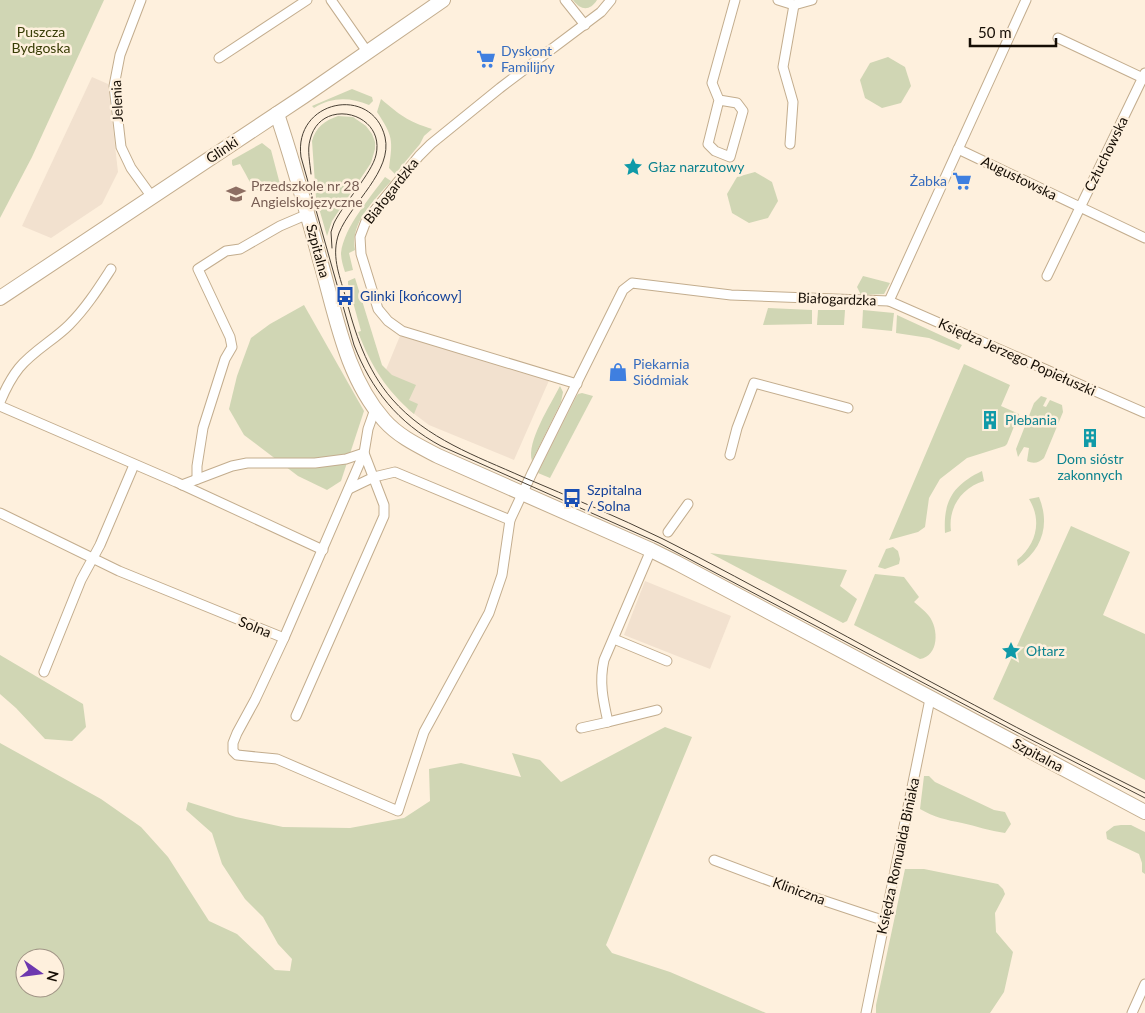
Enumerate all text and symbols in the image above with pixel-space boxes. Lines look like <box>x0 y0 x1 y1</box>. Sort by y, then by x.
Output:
scale bar <box>970 15 1056 47</box>
park label: Puszcza Bydgoska <box>12 23 71 56</box>
text: 50 m <box>978 23 1012 41</box>
place label: Dyskont Familijny <box>501 42 555 75</box>
supermarket icon: Dyskont Familijny <box>475 48 497 70</box>
street label: Jelenia <box>107 80 126 122</box>
street label: Człuchowska <box>1080 114 1131 194</box>
street label: Glinki <box>202 133 241 166</box>
street label: Augustowska <box>979 152 1060 203</box>
street label: Białogardzka <box>360 154 422 227</box>
place icon: Głaz narzutowy <box>622 156 644 178</box>
place label: Głaz narzutowy <box>648 158 745 175</box>
supermarket icon: Żabka <box>951 170 973 192</box>
place label: Żabka <box>910 172 947 189</box>
place label: Przedszkole nr 28 Angielskojęzyczne <box>251 177 363 210</box>
school or university icon: Przedszkole nr 28 Angielskojęzyczne <box>225 183 247 205</box>
street label: Szpitalna <box>303 222 334 280</box>
bus stop icon: Glinki [końcowy] <box>334 285 356 307</box>
place label: Glinki [końcowy] <box>360 287 462 304</box>
street label: Białogardzka <box>797 289 877 308</box>
street label: Księdza Jerzego Popiełuszki <box>936 314 1098 399</box>
place label: Piekarnia Siódmiak <box>633 355 690 388</box>
shop icon: Piekarnia Siódmiak <box>607 361 629 383</box>
building icon: Plebania <box>979 409 1001 431</box>
place label: Plebania <box>1005 411 1057 428</box>
building icon: Dom sióstr zakonnych <box>1079 427 1101 449</box>
place label: Dom sióstr zakonnych <box>1056 450 1124 483</box>
place label: Szpitalna / Solna <box>587 481 642 514</box>
bus stop icon: Szpitalna / Solna <box>561 487 583 509</box>
street label: Solna <box>236 612 274 641</box>
place icon: Ołtarz <box>1000 640 1022 662</box>
place label: Ołtarz <box>1026 642 1065 659</box>
street label: Szpitalna <box>1010 734 1067 775</box>
street label: Księdza Romualda Biniaka <box>873 776 922 936</box>
street label: Kliniczna <box>770 873 828 908</box>
north arrow <box>15 948 65 998</box>
text: N <box>44 969 63 984</box>

